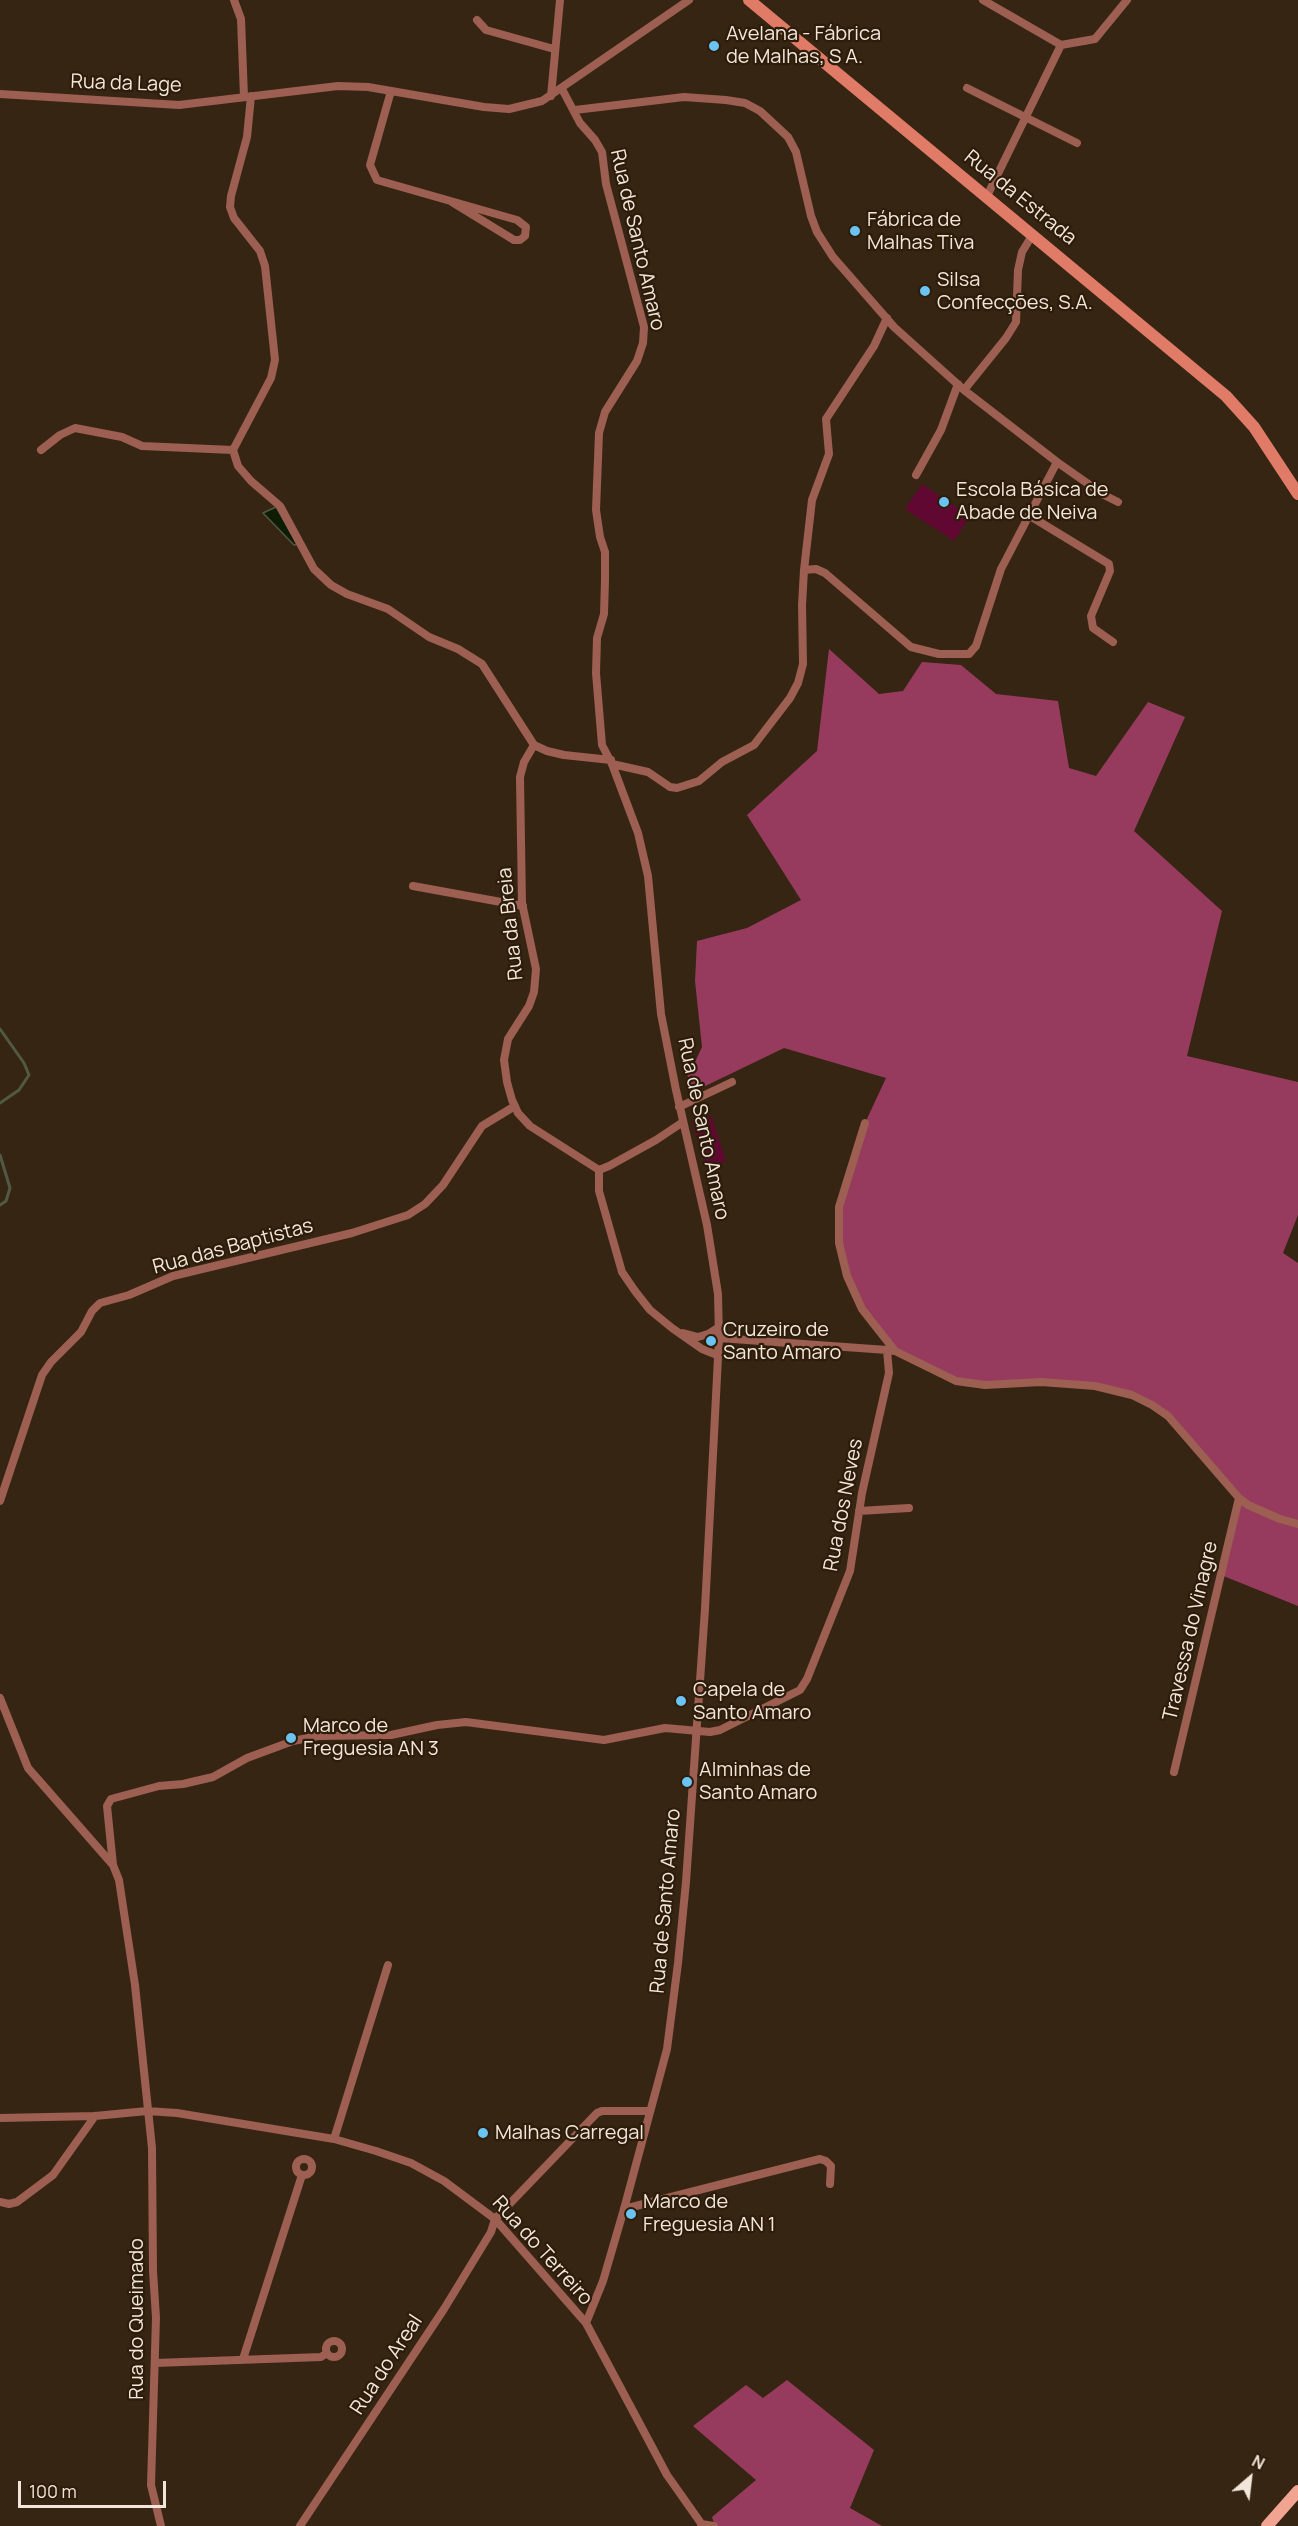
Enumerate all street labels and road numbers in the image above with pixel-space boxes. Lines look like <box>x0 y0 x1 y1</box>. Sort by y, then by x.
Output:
street label: Rua da Lage <box>70 70 182 98</box>
street label: Rua da Estrada <box>959 145 1081 251</box>
street label: Rua de Santo Amaro <box>604 147 670 333</box>
street label: Rua da Breia <box>493 866 529 982</box>
street label: Rua de Santo Amaro <box>672 1036 734 1222</box>
street label: Rua das Baptistas <box>150 1214 316 1280</box>
street label: Rua dos Neves <box>819 1437 869 1573</box>
street label: Travessa do Vinagre <box>1159 1539 1223 1723</box>
street label: Rua de Santo Amaro <box>646 1808 686 1994</box>
street label: Rua do Terreiro <box>487 2191 597 2311</box>
street label: Rua do Queimado <box>125 2238 149 2400</box>
street label: Rua do Areal <box>346 2311 428 2419</box>

